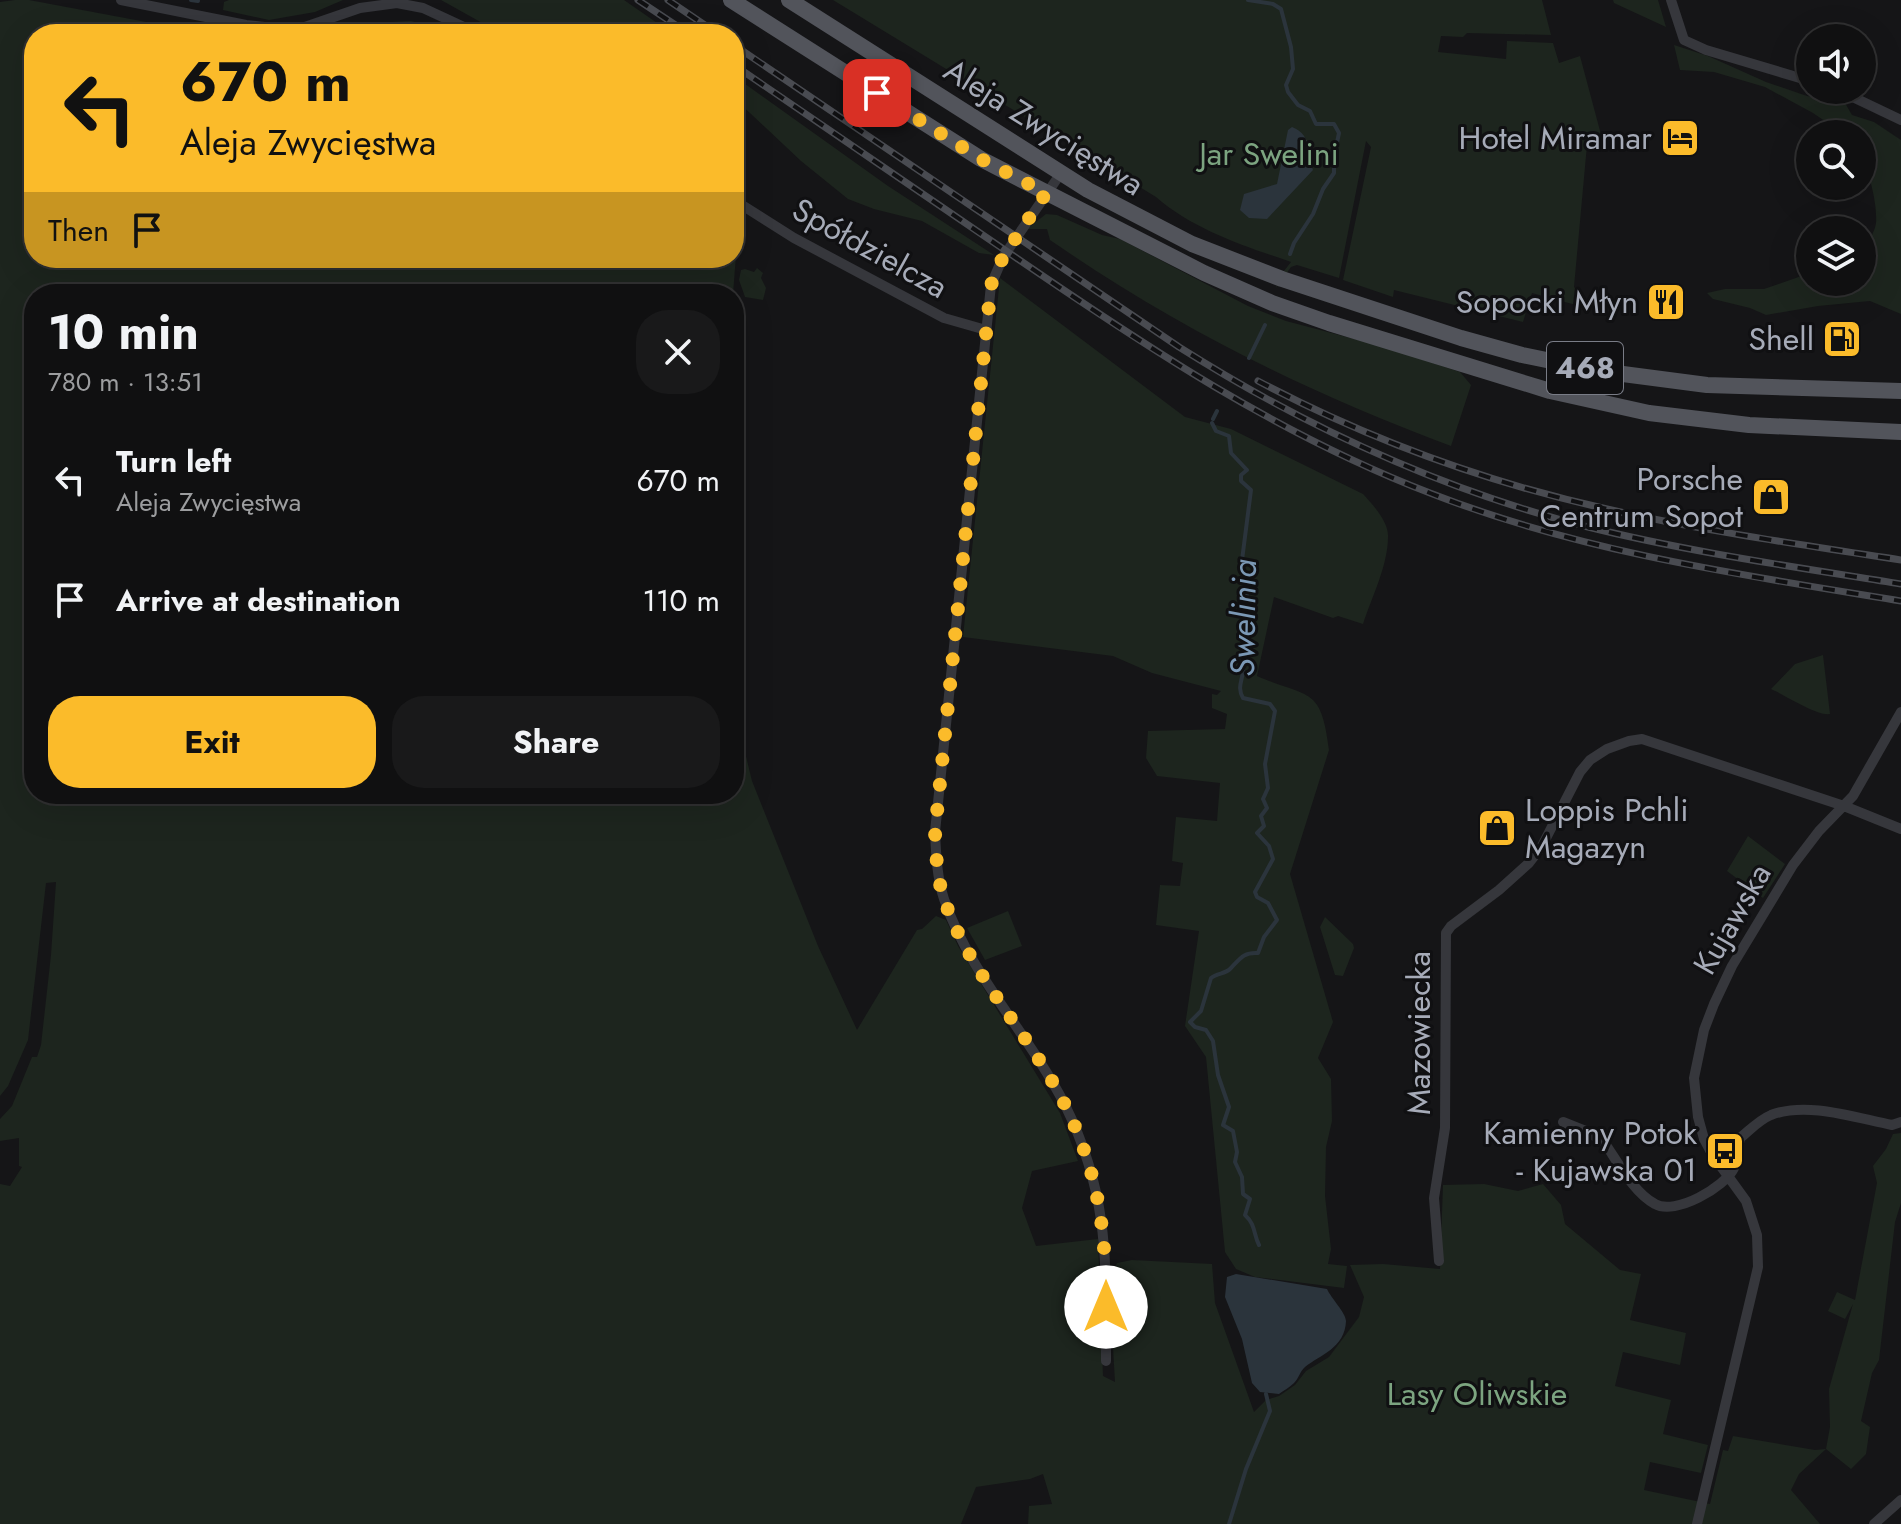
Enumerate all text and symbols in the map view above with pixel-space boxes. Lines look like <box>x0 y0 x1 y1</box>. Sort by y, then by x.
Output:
map controls <box>1796 24 1876 296</box>
button: sound <box>1796 24 1876 104</box>
text: 670 m <box>180 41 351 122</box>
street label: Aleja Zwycięstwa <box>935 47 1153 207</box>
icon: left <box>48 56 152 160</box>
pin <box>843 59 911 127</box>
icon: arrive <box>855 71 899 115</box>
place label: Hotel Miramar <box>1459 115 1652 161</box>
text: Aleja Zwycięstwa <box>180 116 436 168</box>
hotel icon: Hotel Miramar <box>1659 117 1701 159</box>
button: search <box>1796 120 1876 200</box>
park label: Jar Swelini <box>1195 131 1339 177</box>
street label: Spółdzielcza <box>784 186 956 310</box>
icon: arrive <box>125 208 169 252</box>
text: Then <box>48 209 109 252</box>
button: layers <box>1796 216 1876 296</box>
place label: Sopocki Młyn <box>1456 279 1638 325</box>
restaurant icon: Sopocki Młyn <box>1645 281 1687 323</box>
text: 10 min <box>48 298 199 367</box>
button: close <box>636 310 720 394</box>
place label: Shell <box>1748 316 1814 362</box>
fuel station icon: Shell <box>1821 318 1863 360</box>
road number: 468 <box>1547 342 1623 394</box>
text: 780 m · 13:51 <box>48 363 203 401</box>
text: Turn left <box>116 440 231 483</box>
place label: Porsche Centrum Sopot <box>1539 456 1743 539</box>
icon: left <box>48 458 92 502</box>
text: 670 m <box>637 459 720 502</box>
shop icon: Porsche Centrum Sopot <box>1750 476 1792 518</box>
text: Aleja Zwycięstwa <box>116 483 301 521</box>
water label: Swelinia <box>1218 558 1269 677</box>
icon: arrive <box>48 578 92 622</box>
text: Arrive at destination <box>116 579 401 622</box>
text: 110 m <box>643 579 720 622</box>
button: Exit <box>48 696 376 788</box>
button: Share <box>392 696 720 788</box>
place label: Loppis Pchli Magazyn <box>1525 787 1689 870</box>
shop icon: Loppis Pchli Magazyn <box>1476 807 1518 849</box>
street label: Kujawska <box>1682 855 1782 983</box>
street label: Mazowiecka <box>1396 951 1442 1115</box>
place label: Kamienny Potok - Kujawska 01 <box>1483 1110 1698 1193</box>
bus stop icon: Kamienny Potok - Kujawska 01 <box>1704 1130 1746 1172</box>
position arrow <box>1064 1265 1148 1349</box>
park label: Lasy Oliwskie <box>1387 1371 1567 1417</box>

